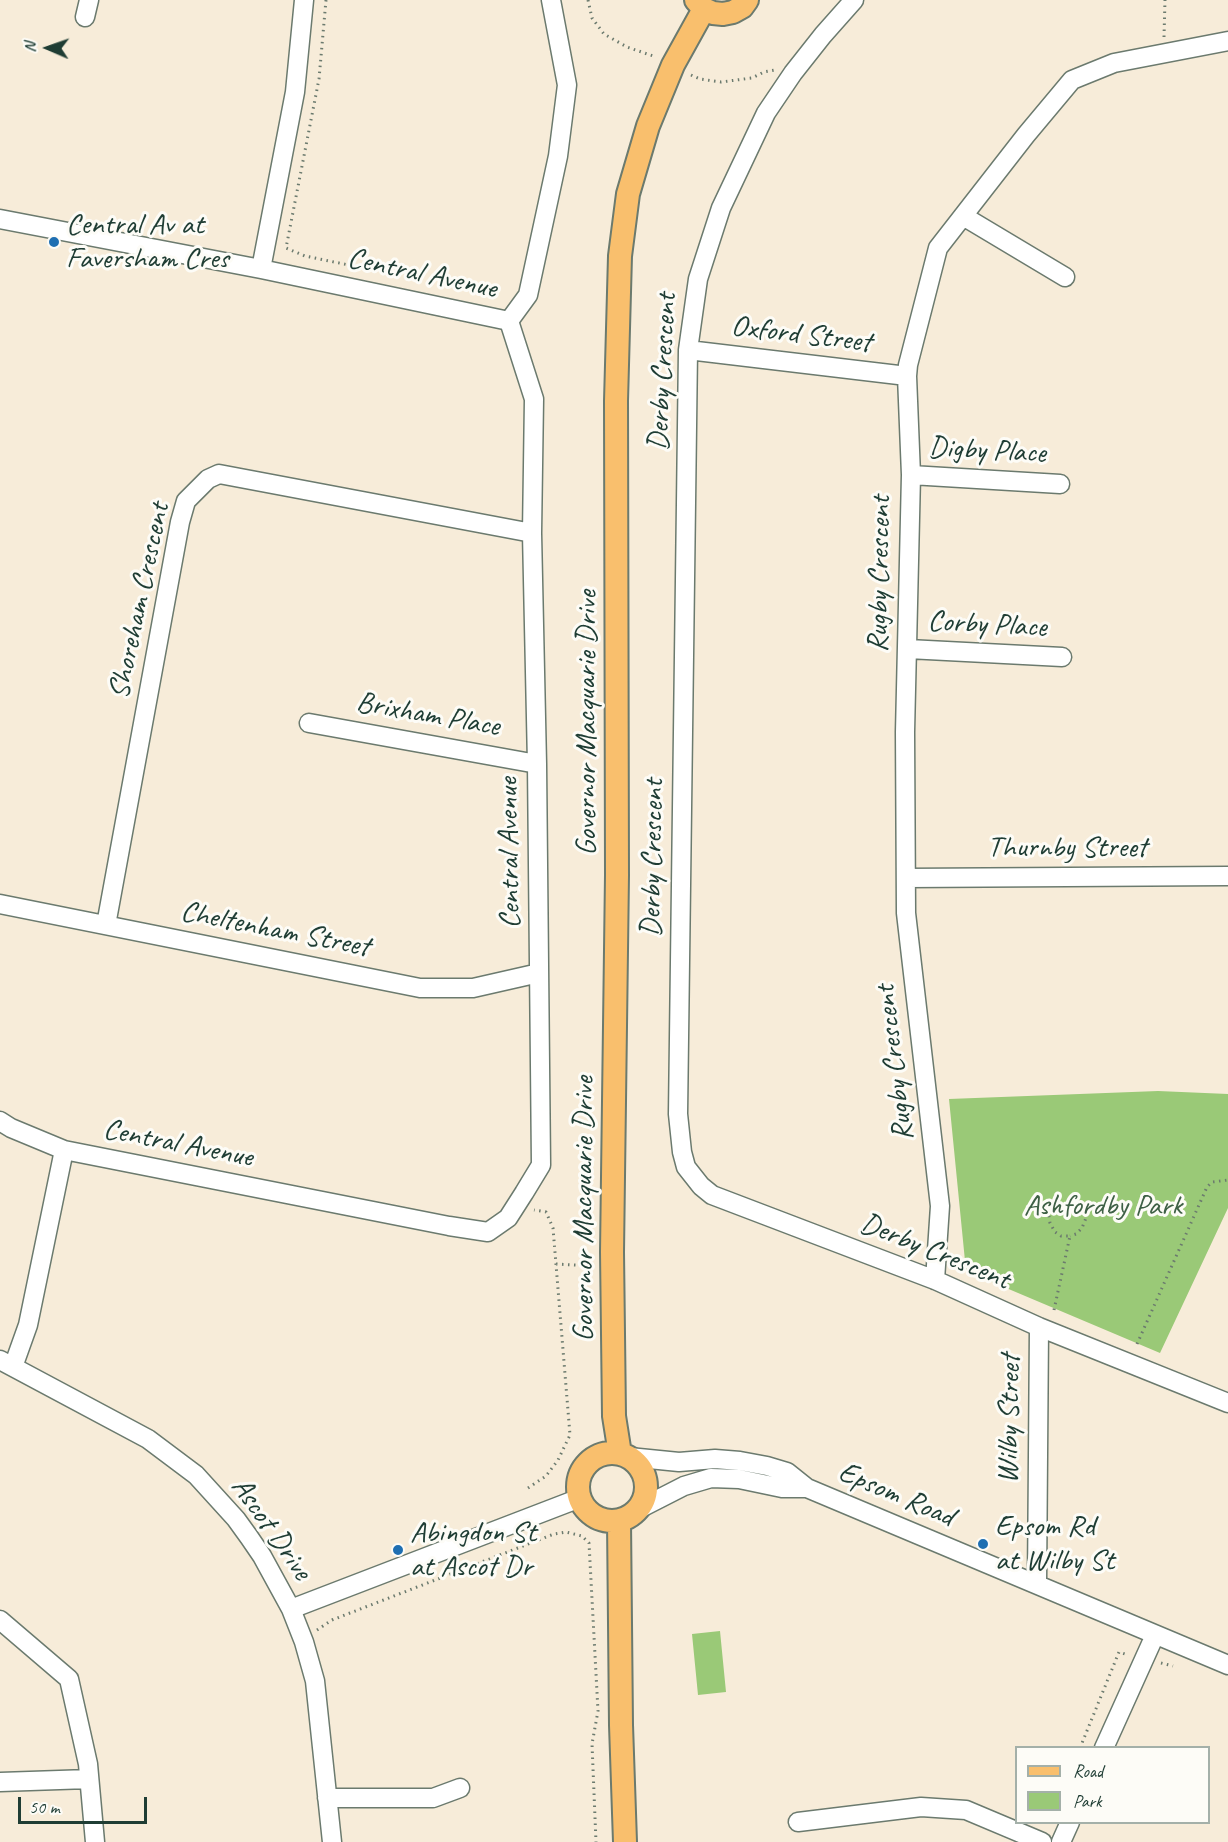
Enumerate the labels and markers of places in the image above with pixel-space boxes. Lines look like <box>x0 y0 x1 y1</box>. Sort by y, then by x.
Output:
place label: Central Av at Faversham Cres <box>66 207 229 278</box>
marker: Central Av at Faversham Cres <box>47 235 61 249</box>
place label: Epsom Rd at Wilby St <box>995 1509 1114 1580</box>
place label: Abingdon St at Ascot Dr <box>410 1515 536 1586</box>
marker: Epsom Rd at Wilby St <box>976 1537 990 1551</box>
marker: Abingdon St at Ascot Dr <box>391 1543 405 1557</box>

